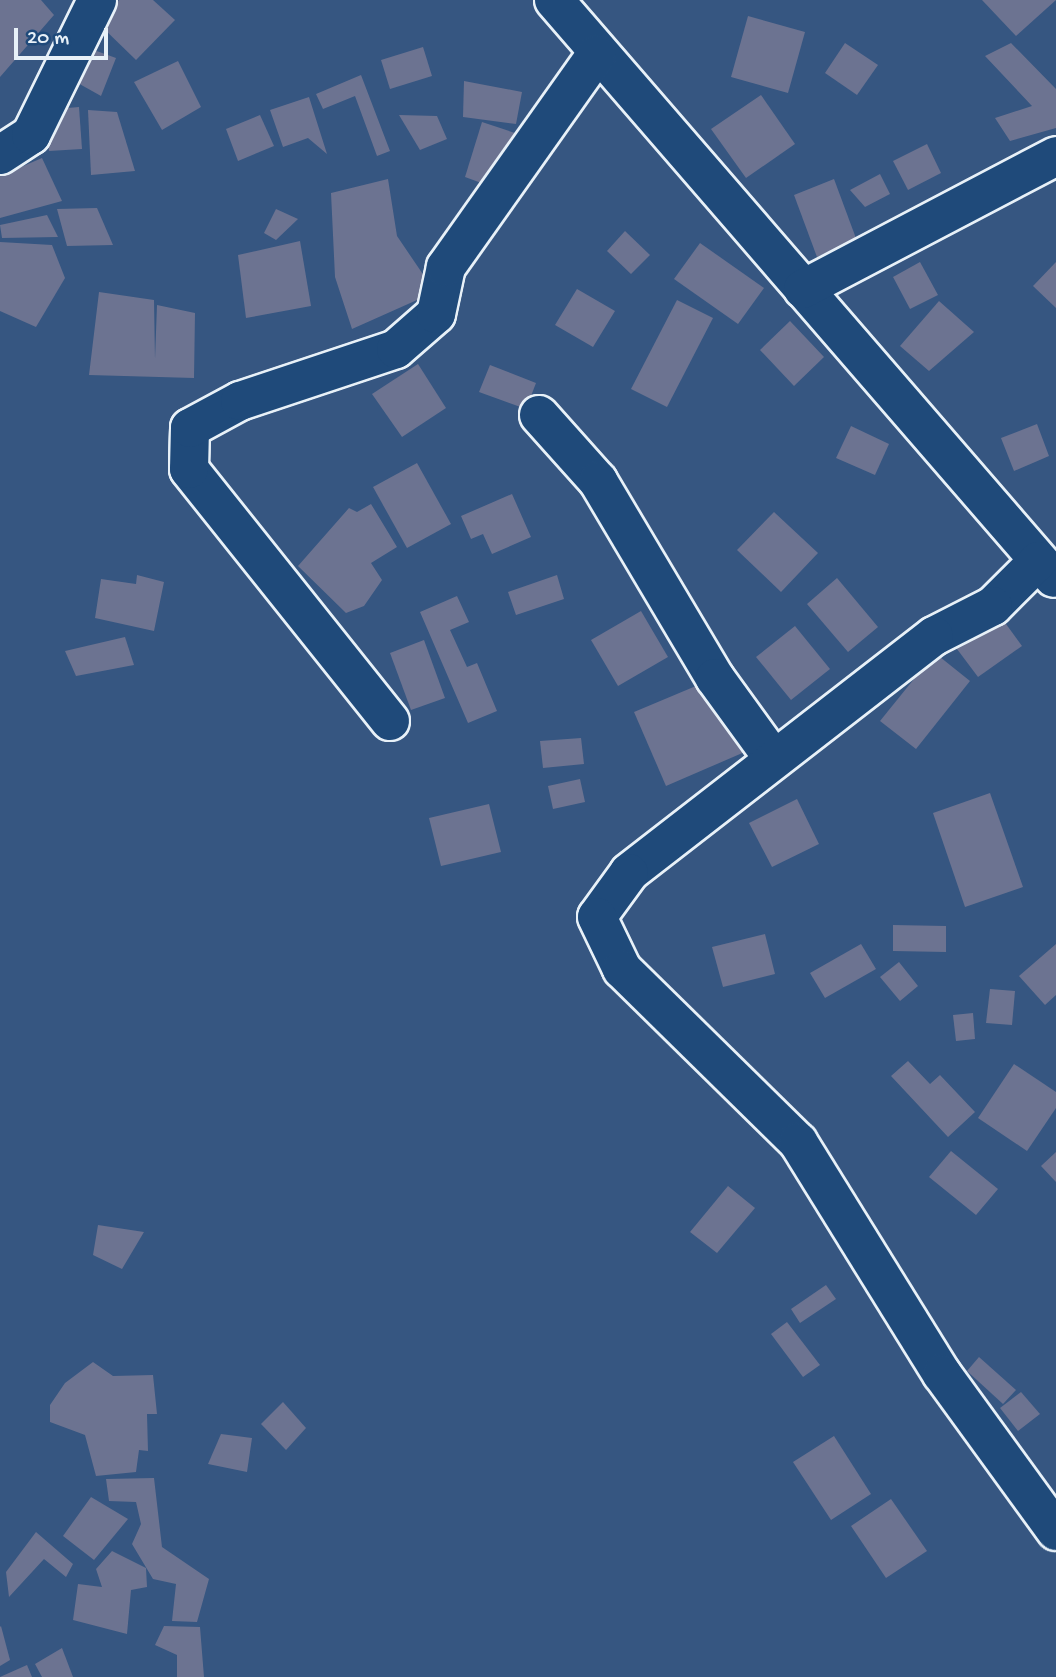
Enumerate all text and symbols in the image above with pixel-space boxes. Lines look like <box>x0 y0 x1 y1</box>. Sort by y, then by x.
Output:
scale bar <box>18 14 112 58</box>
text: 20 m <box>27 27 69 52</box>

